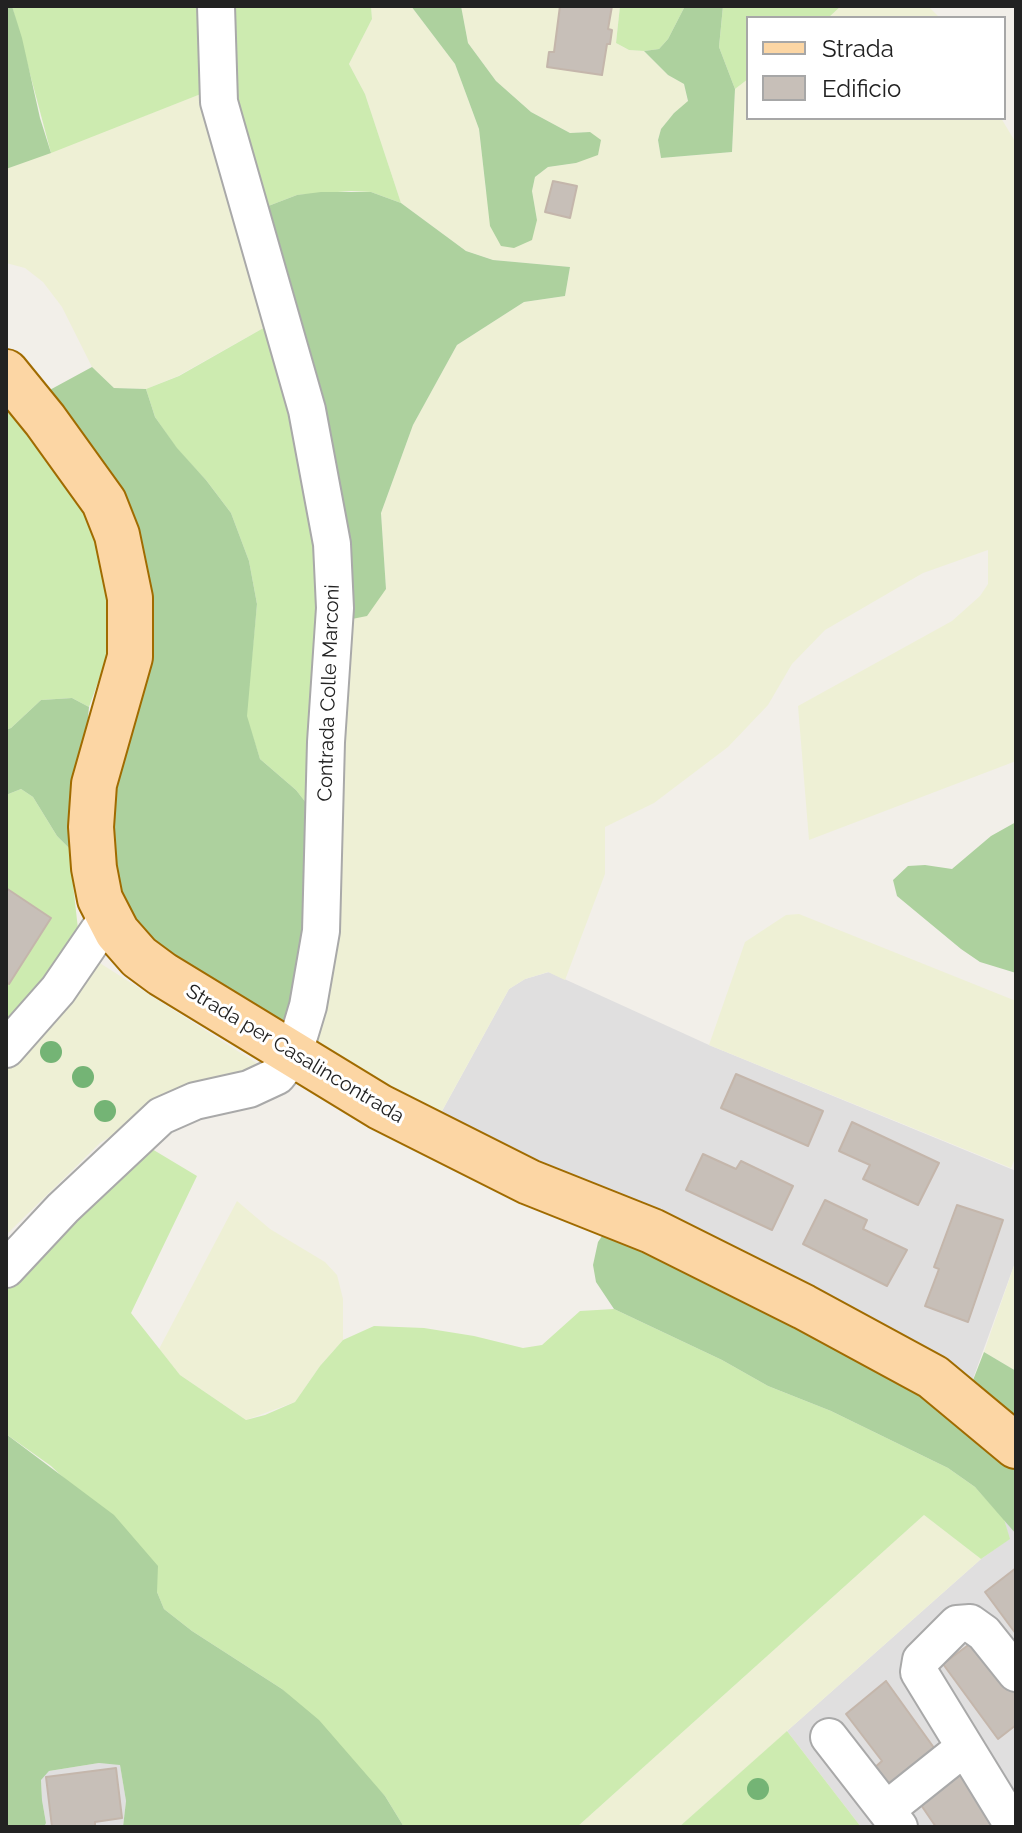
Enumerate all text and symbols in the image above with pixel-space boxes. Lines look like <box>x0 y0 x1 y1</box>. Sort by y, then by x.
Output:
legend <box>746 16 1006 120</box>
text: Strada <box>822 34 894 63</box>
text: Edificio <box>822 74 901 103</box>
street label: Contrada Colle Marconi <box>313 584 345 802</box>
street label: Strada per Casalincontrada <box>182 979 408 1129</box>

